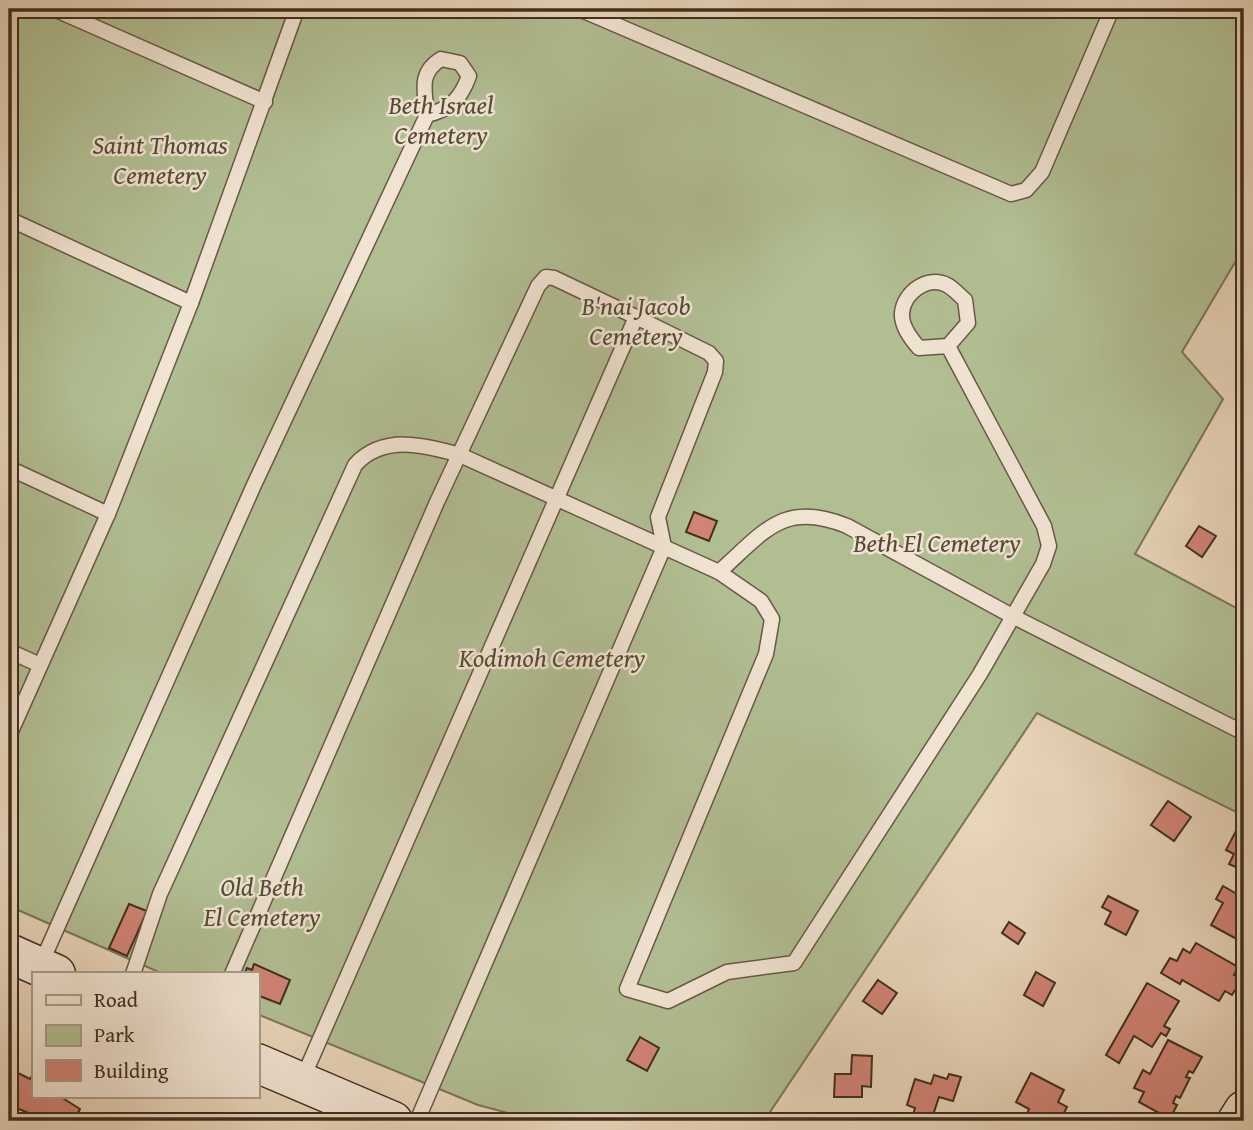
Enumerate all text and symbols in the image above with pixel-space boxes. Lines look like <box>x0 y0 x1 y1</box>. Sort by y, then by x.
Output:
park label: Beth Israel Cemetery <box>388 85 493 154</box>
park label: Saint Thomas Cemetery <box>92 125 228 194</box>
park label: B'nai Jacob Cemetery <box>580 286 691 355</box>
park label: Beth El Cemetery <box>852 523 1021 562</box>
park label: Kodimoh Cemetery <box>458 638 645 677</box>
park label: Old Beth El Cemetery <box>202 867 321 936</box>
legend <box>32 972 259 1098</box>
text: Road <box>94 984 139 1015</box>
text: Park <box>94 1019 135 1050</box>
text: Building <box>94 1055 169 1086</box>

